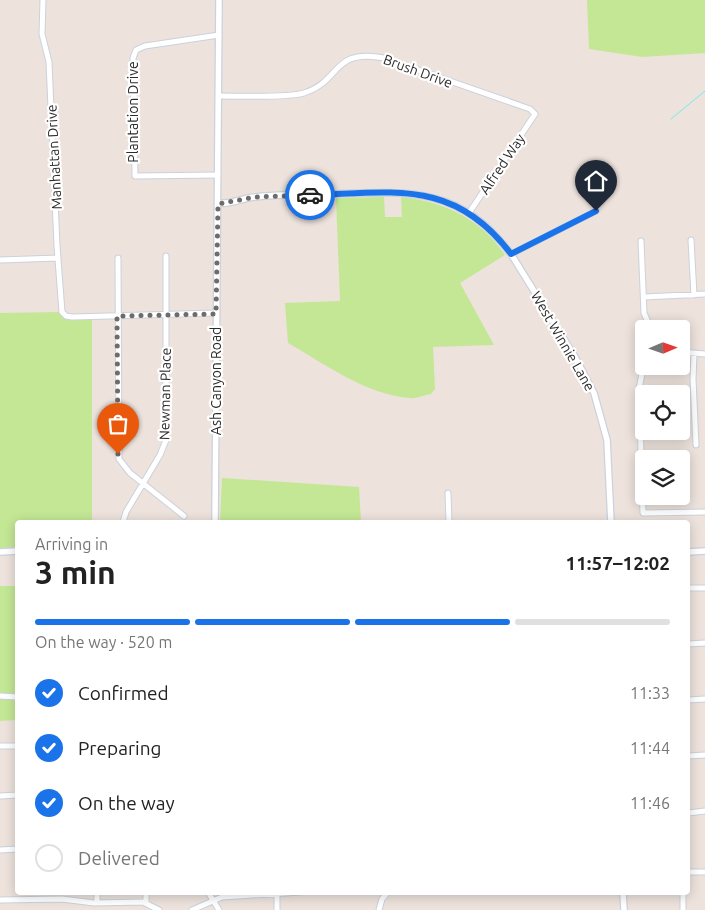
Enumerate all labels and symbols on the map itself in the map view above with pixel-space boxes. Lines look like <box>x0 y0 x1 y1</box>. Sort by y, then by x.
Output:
street label: Brush Drive <box>381 51 455 91</box>
street label: Plantation Drive <box>125 61 141 163</box>
street label: Manhattan Drive <box>43 104 65 210</box>
street label: Alfred Way <box>476 131 528 197</box>
pin <box>575 160 617 211</box>
courier <box>285 170 335 220</box>
street label: West Winnie Lane <box>528 288 598 394</box>
north arrow <box>635 320 690 375</box>
street label: Ash Canyon Road <box>208 327 224 435</box>
street label: Newman Place <box>156 348 174 440</box>
pin <box>97 403 139 454</box>

